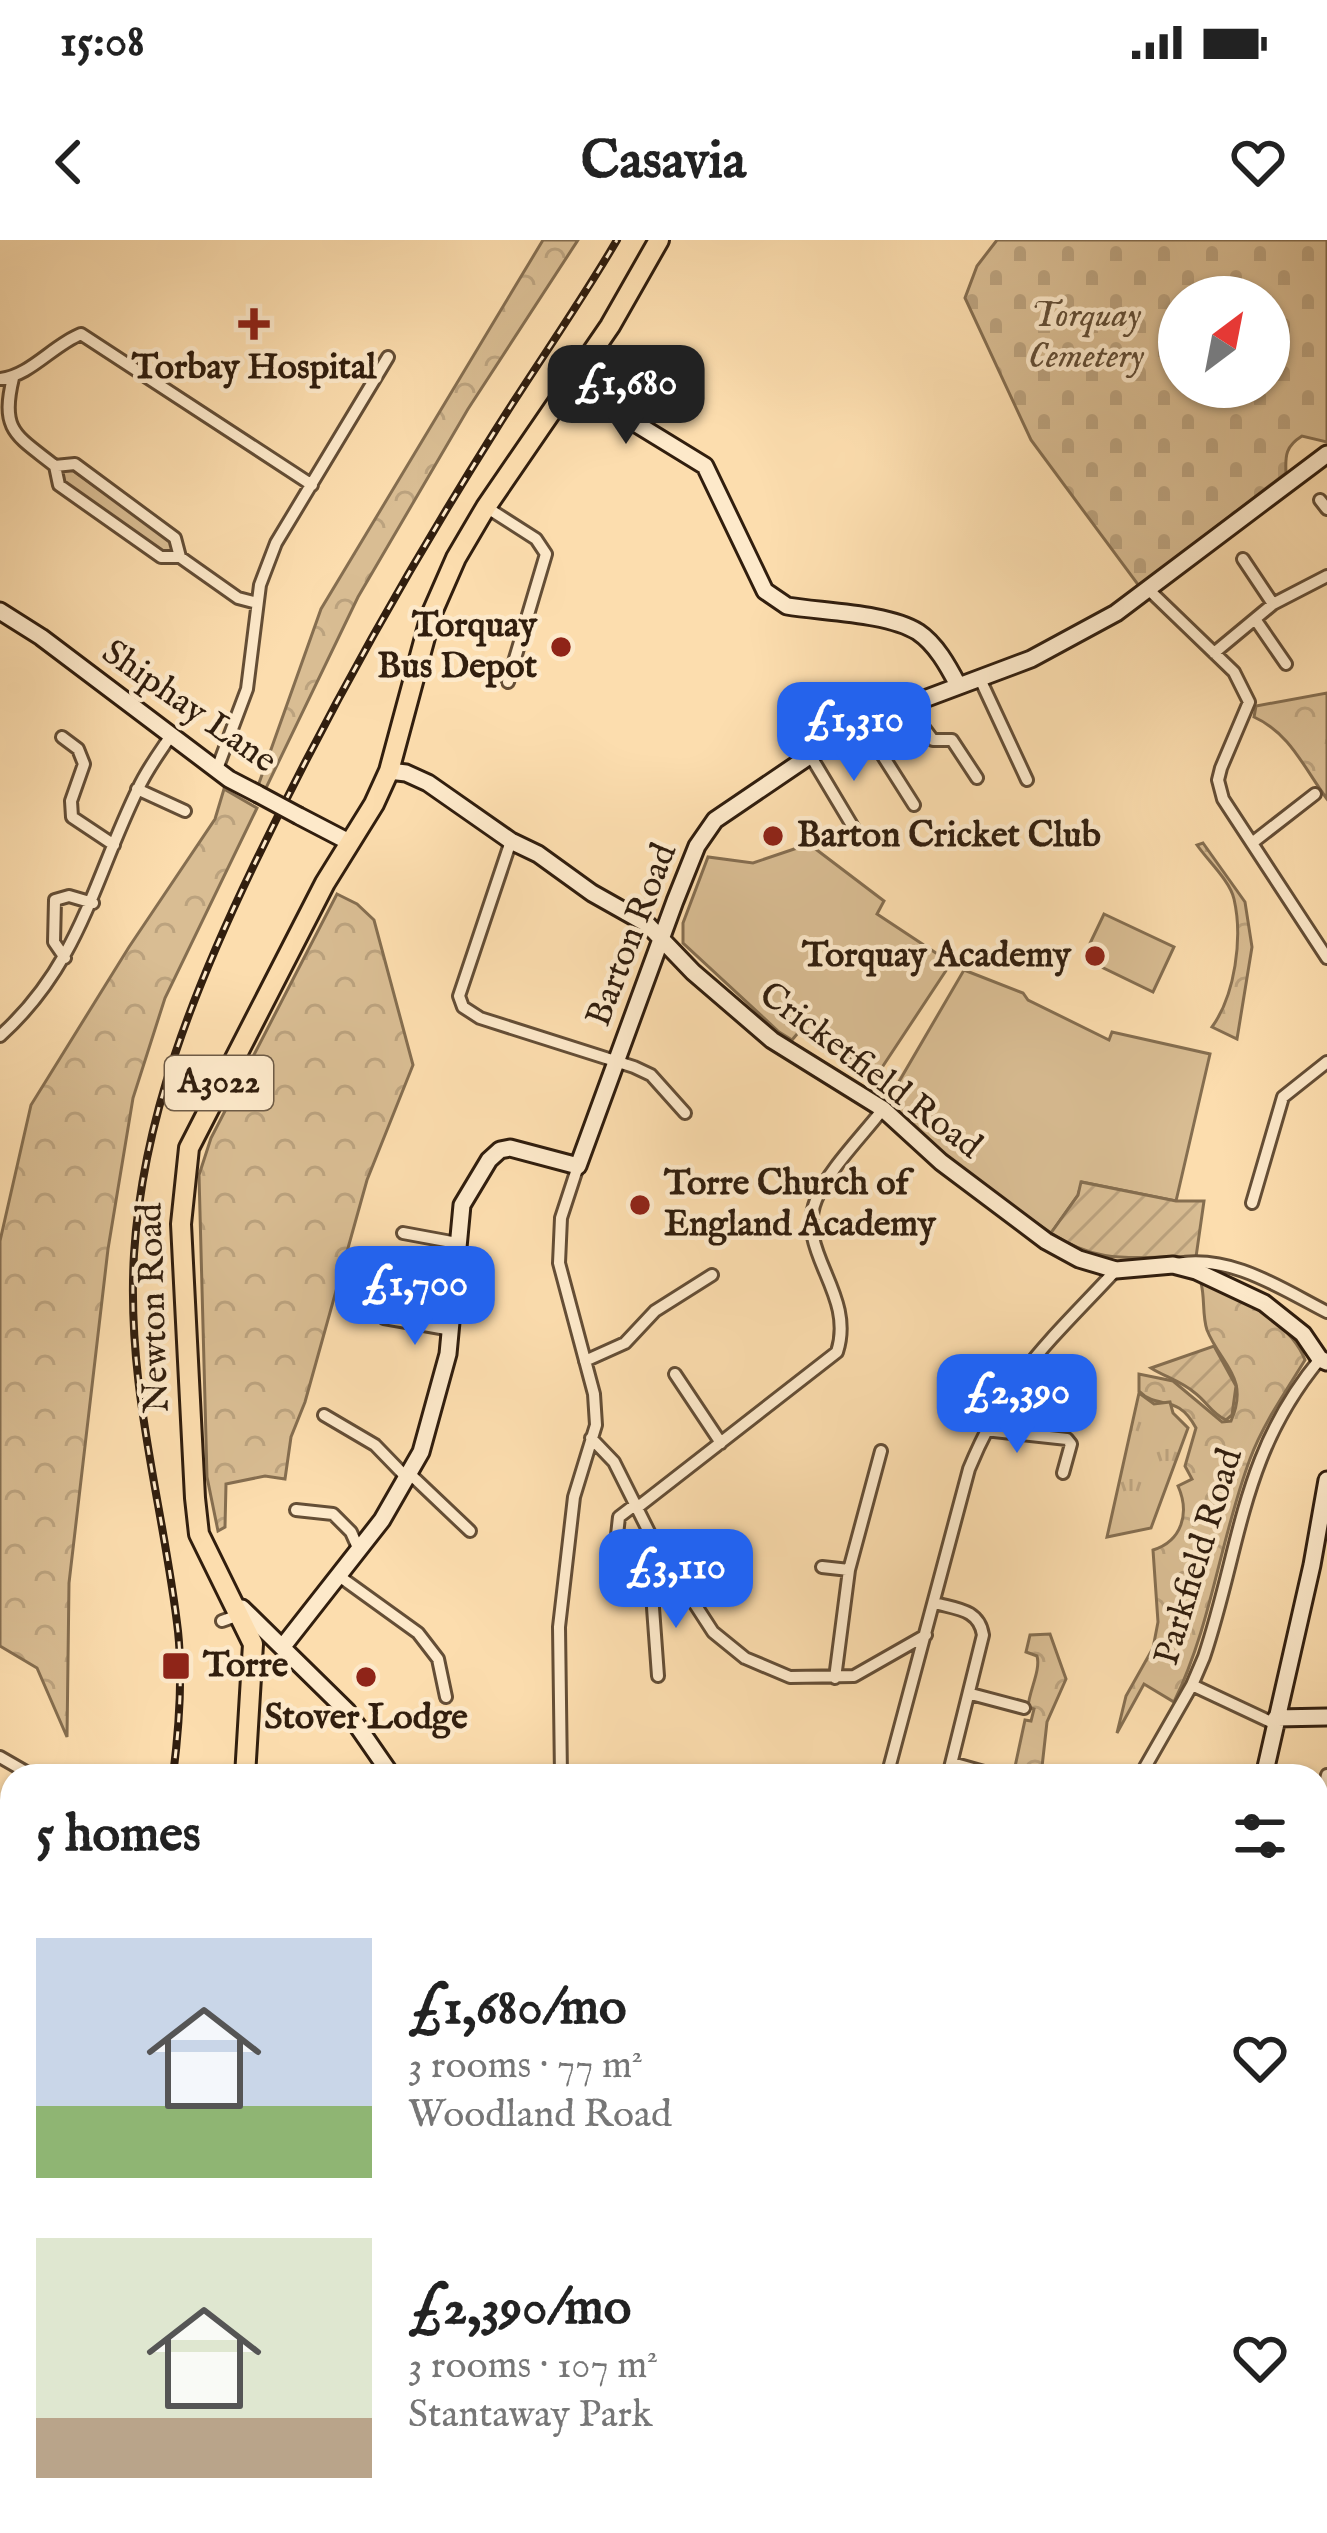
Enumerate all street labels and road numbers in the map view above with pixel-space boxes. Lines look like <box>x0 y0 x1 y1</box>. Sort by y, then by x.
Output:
street label: Shiphay Lane <box>93 630 285 784</box>
street label: Barton Road <box>576 836 688 1033</box>
street label: Cricketfield Road <box>749 972 991 1170</box>
road number: A3022 <box>165 1056 273 1110</box>
street label: Newton Road <box>127 1201 181 1414</box>
street label: Parkfield Road <box>1144 1442 1254 1671</box>

